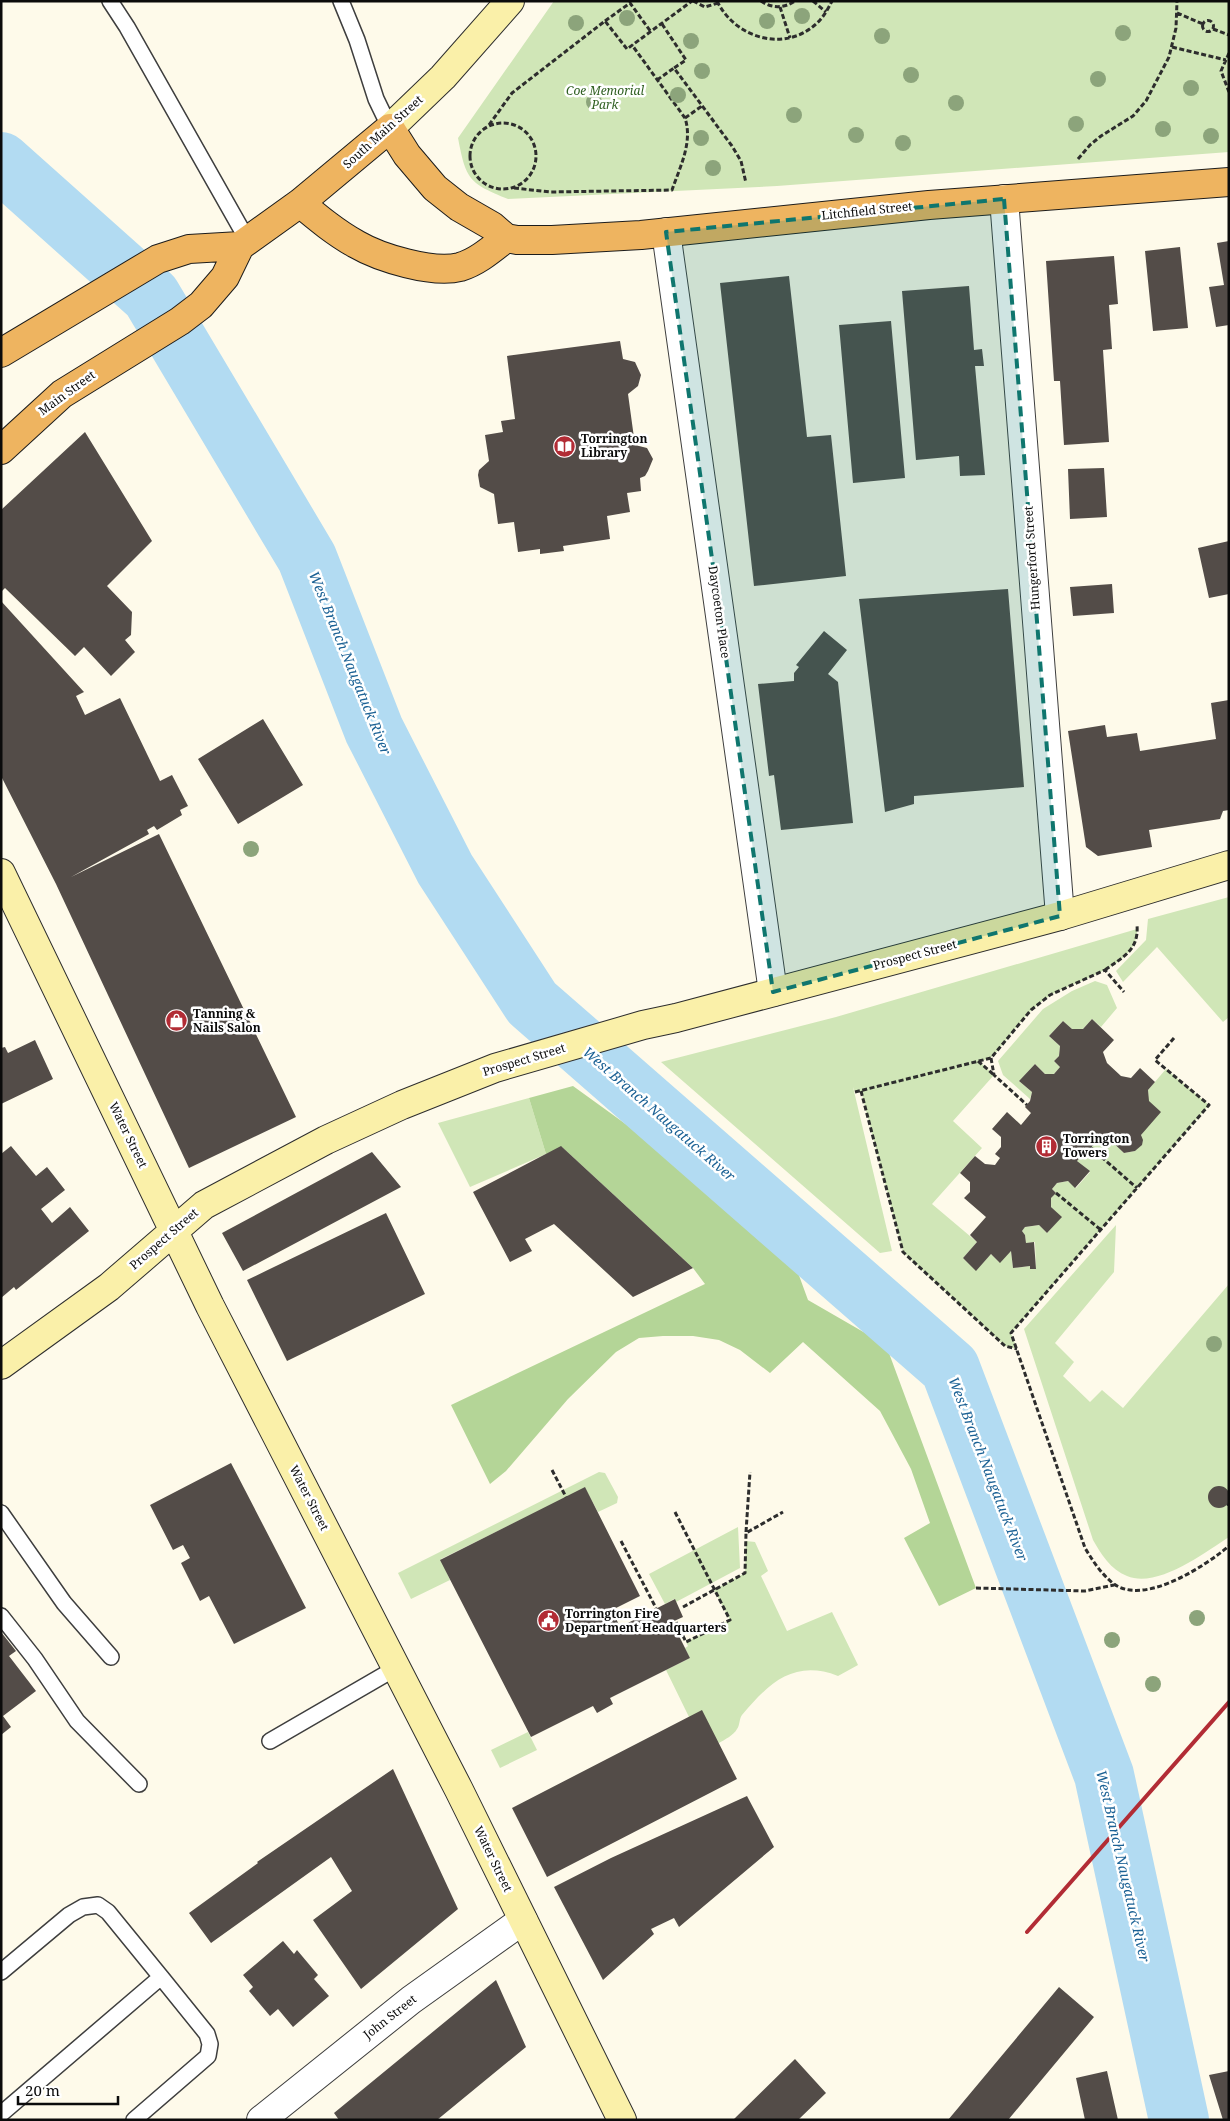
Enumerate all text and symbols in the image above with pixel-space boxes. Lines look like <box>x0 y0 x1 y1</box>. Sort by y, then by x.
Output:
park label: Coe Memorial Park <box>566 82 644 113</box>
street label: South Main Street <box>339 91 426 172</box>
street label: Litchfield Street <box>821 197 913 224</box>
street label: Main Street <box>35 366 98 419</box>
place label: Torrington Library <box>581 430 647 461</box>
library icon: Torrington Library <box>553 434 577 458</box>
street label: Hungerford Street <box>1019 505 1044 611</box>
street label: Daycoeton Place <box>705 565 734 659</box>
water label: West Branch Naugatuck River <box>305 568 396 758</box>
street label: Prospect Street <box>871 935 958 974</box>
place label: Tanning & Nails Salon <box>193 1005 261 1036</box>
shop icon: Tanning & Nails Salon <box>165 1009 189 1033</box>
street label: Prospect Street <box>480 1039 567 1080</box>
water label: West Branch Naugatuck River <box>579 1042 740 1185</box>
street label: Water Street <box>105 1099 152 1171</box>
place label: Torrington Towers <box>1063 1130 1129 1161</box>
building icon: Torrington Towers <box>1035 1134 1059 1158</box>
street label: Prospect Street <box>126 1204 202 1273</box>
water label: West Branch Naugatuck River <box>944 1374 1033 1564</box>
street label: Water Street <box>286 1462 333 1533</box>
place label: Torrington Fire Department Headquarters <box>565 1605 727 1636</box>
public building icon: Torrington Fire Department Headquarters <box>537 1609 561 1633</box>
water label: West Branch Naugatuck River <box>1092 1768 1155 1964</box>
street label: Water Street <box>470 1823 517 1895</box>
street label: John Street <box>359 1990 420 2043</box>
scale bar <box>18 2074 118 2106</box>
text: 20 m <box>25 2080 60 2100</box>

